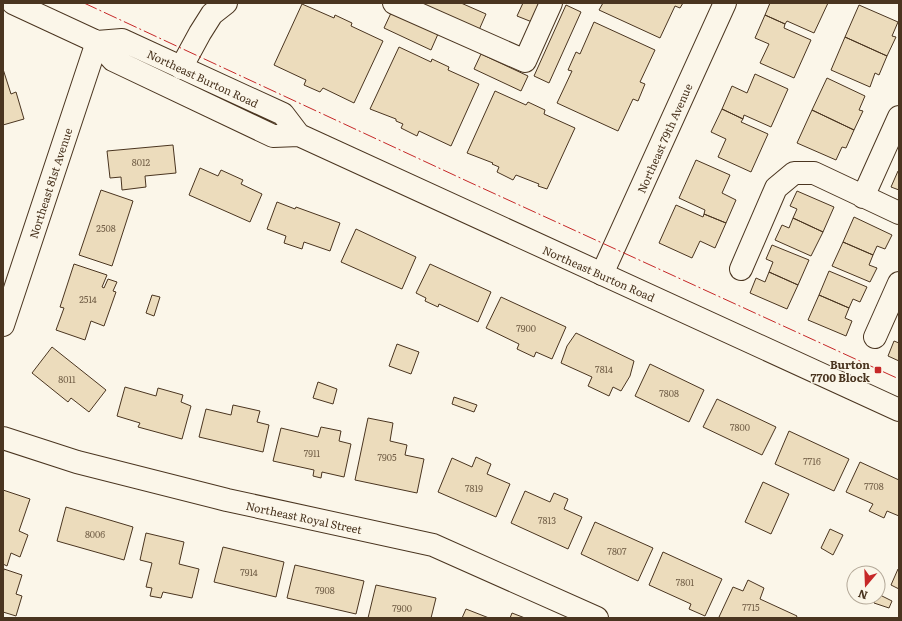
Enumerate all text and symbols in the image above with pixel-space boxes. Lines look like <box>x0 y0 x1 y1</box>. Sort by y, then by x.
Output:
street label: Northeast Burton Road <box>145 45 262 111</box>
street label: Northeast 79th Avenue <box>633 80 696 195</box>
street label: Northeast 81st Avenue <box>25 125 76 240</box>
house number: 8012 <box>132 155 151 169</box>
house number: 2508 <box>96 221 116 235</box>
street label: Northeast Burton Road <box>540 241 658 305</box>
house number: 2514 <box>79 292 97 306</box>
house number: 7900 <box>516 321 536 335</box>
place label: Burton 7700 Block <box>811 356 871 385</box>
house number: 7814 <box>595 362 613 376</box>
marker: Burton 7700 Block <box>873 365 883 375</box>
house number: 8011 <box>58 372 76 386</box>
house number: 7808 <box>659 386 679 400</box>
house number: 7800 <box>730 420 750 434</box>
house number: 7911 <box>304 446 321 460</box>
house number: 7905 <box>377 450 397 464</box>
house number: 7716 <box>803 454 821 468</box>
house number: 7708 <box>864 479 884 493</box>
house number: 7819 <box>465 481 483 495</box>
street label: Northeast Royal Street <box>245 497 364 537</box>
house number: 7813 <box>538 513 556 527</box>
house number: 8006 <box>85 527 105 541</box>
house number: 7807 <box>607 544 627 558</box>
house number: 7914 <box>240 565 258 579</box>
north arrow <box>846 565 886 605</box>
house number: 7801 <box>676 575 695 589</box>
house number: 7908 <box>315 583 335 597</box>
text: N <box>855 586 869 604</box>
house number: 7715 <box>742 600 760 614</box>
house number: 7900 <box>392 601 412 615</box>

